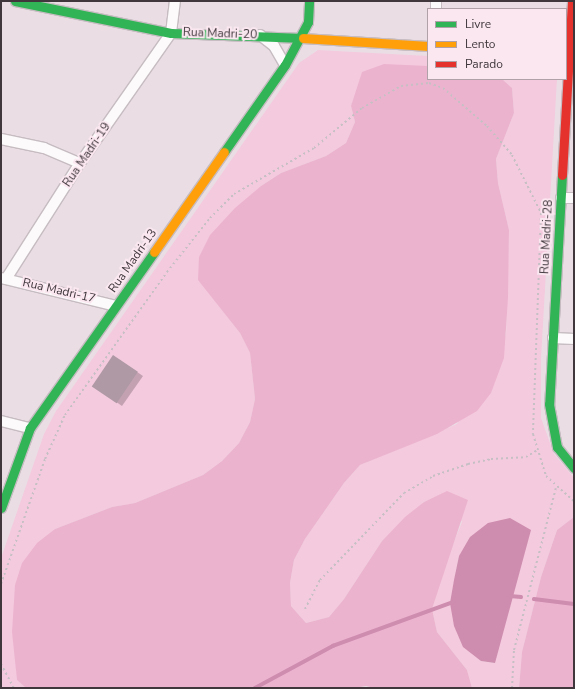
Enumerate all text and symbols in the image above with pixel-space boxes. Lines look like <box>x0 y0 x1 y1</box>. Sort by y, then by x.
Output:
legend <box>427 8 567 80</box>
text: Livre <box>465 16 491 32</box>
street label: Rua Madri-20 <box>183 26 257 42</box>
text: Lento <box>465 36 495 52</box>
text: Parado <box>465 56 503 72</box>
street label: Rua Madri-19 <box>60 120 114 190</box>
street label: Rua Madri-28 <box>538 199 556 275</box>
street label: Rua Madri-13 <box>106 226 160 296</box>
street label: Rua Madri-17 <box>21 276 97 306</box>

